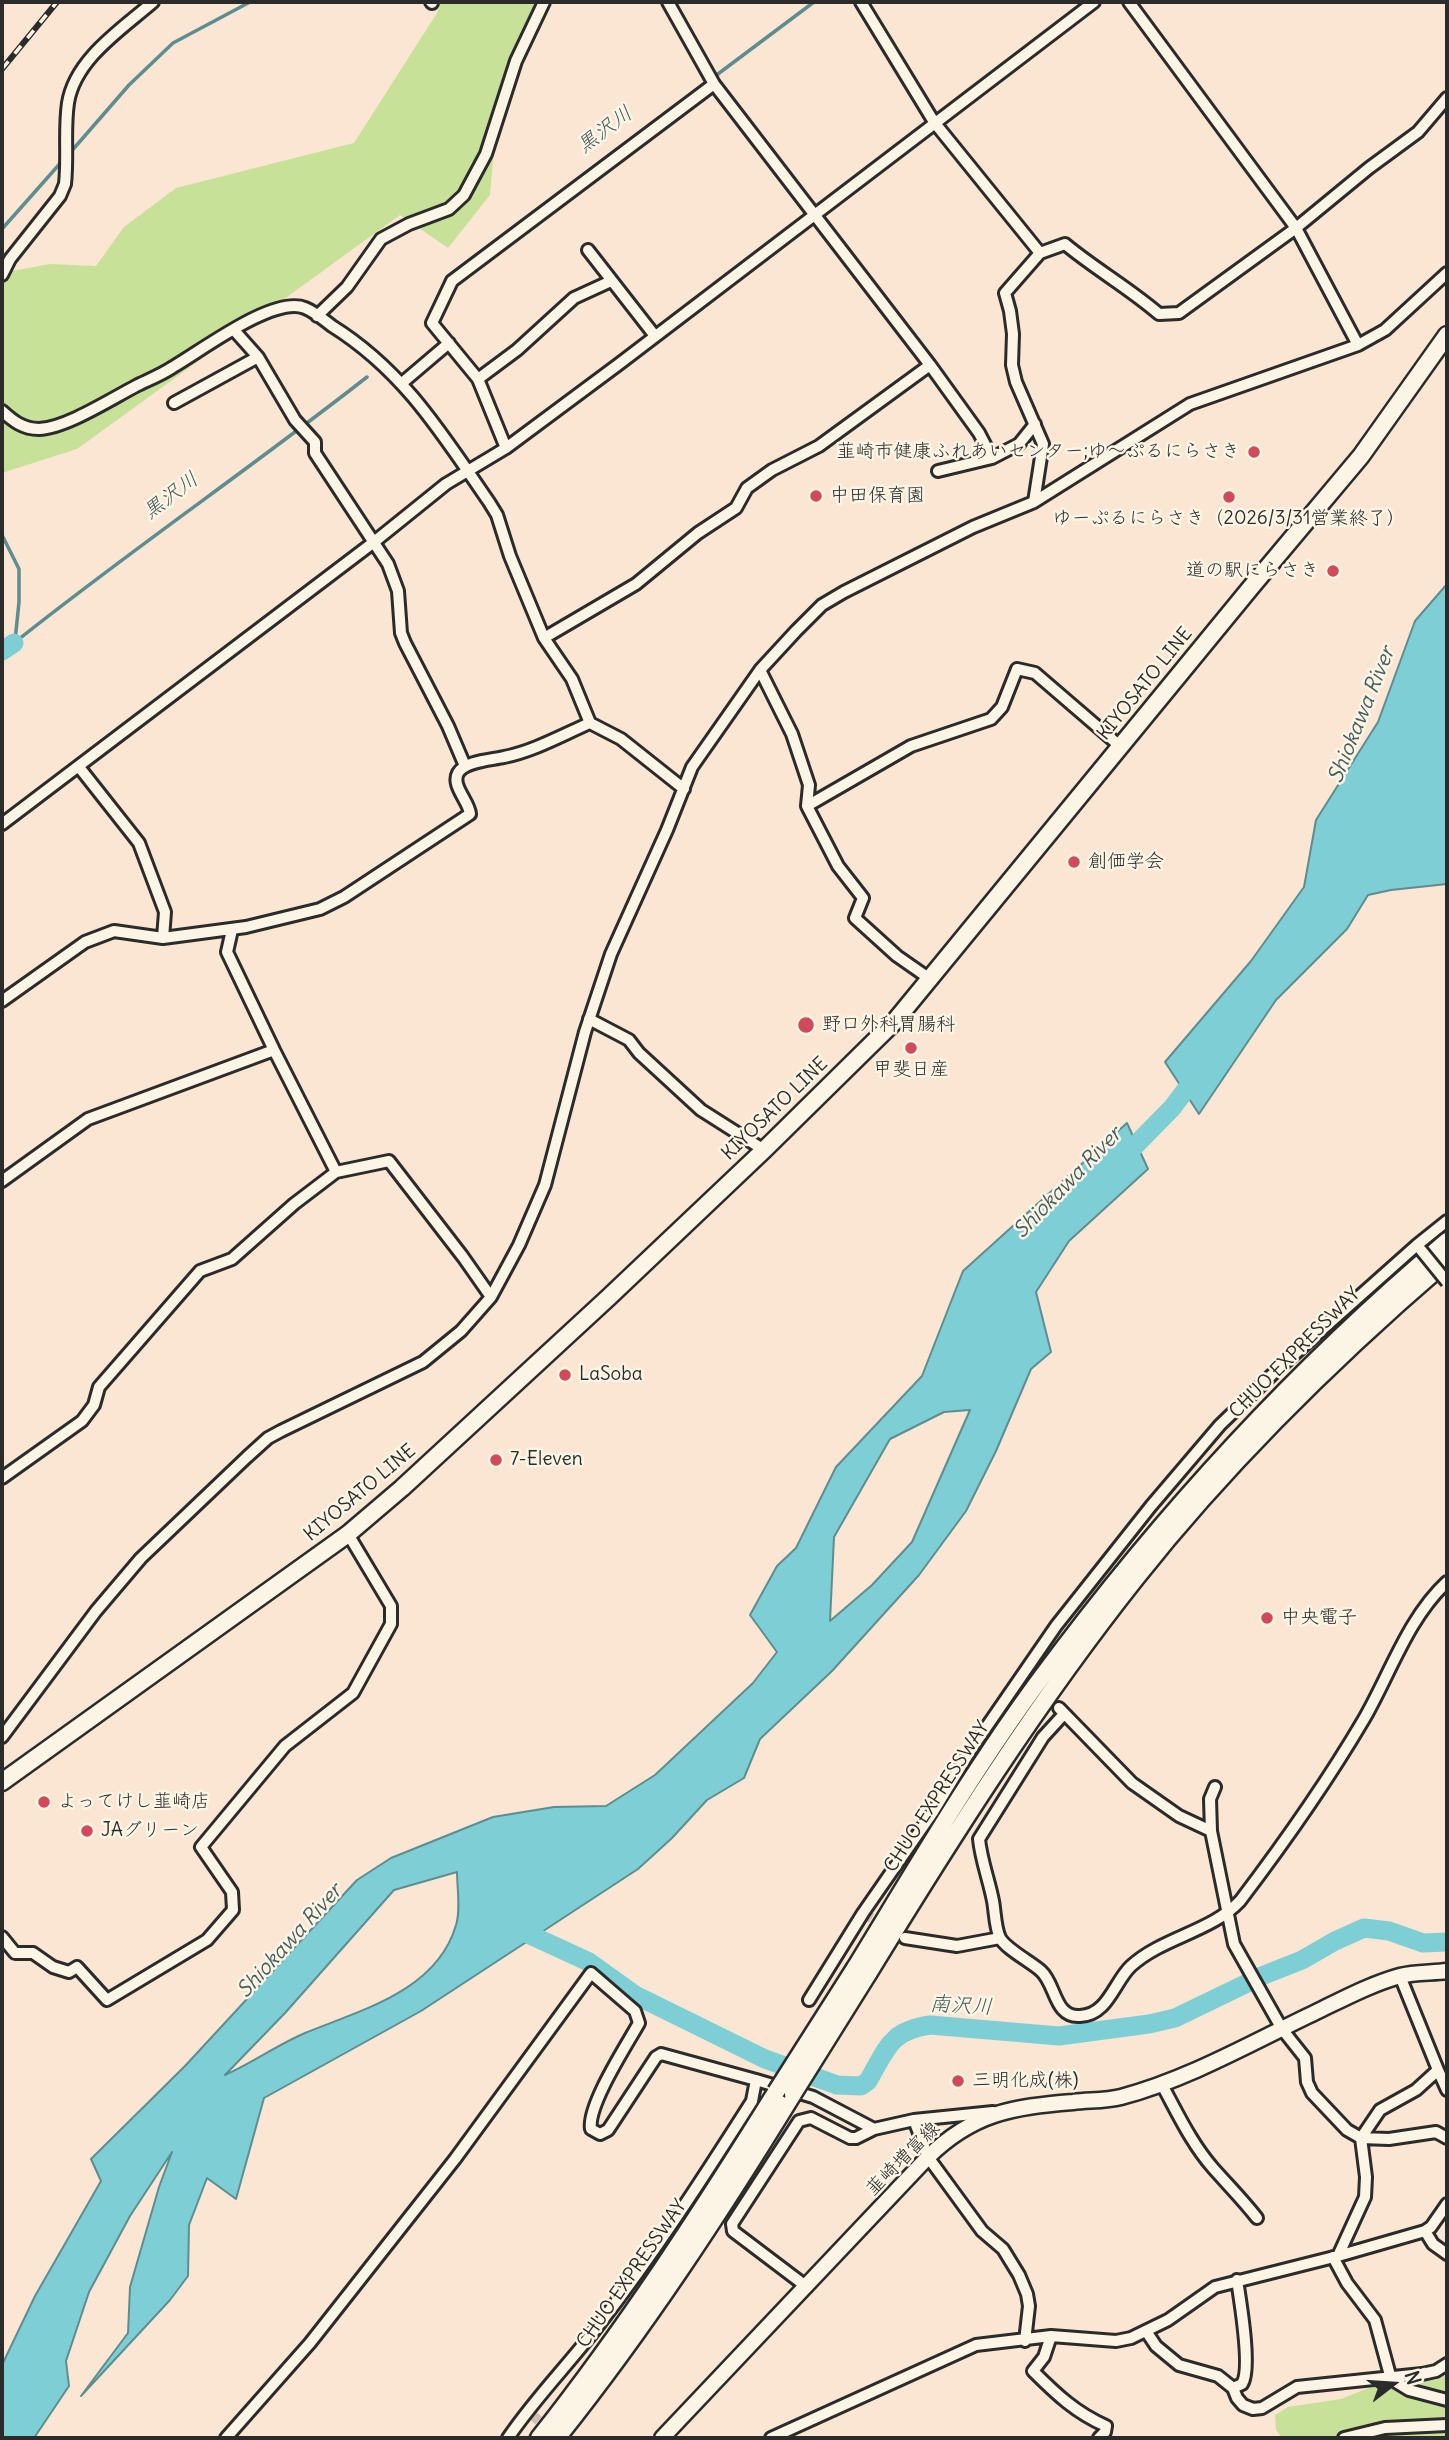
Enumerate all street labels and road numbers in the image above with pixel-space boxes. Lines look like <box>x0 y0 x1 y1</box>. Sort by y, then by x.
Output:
street label: KIYOSATO LINE <box>1093 623 1197 745</box>
street label: KIYOSATO LINE <box>717 1053 833 1165</box>
street label: CHUO EXPRESSWAY <box>1225 1283 1365 1423</box>
street label: KIYOSATO LINE <box>300 1440 420 1546</box>
street label: CHUO EXPRESSWAY <box>880 1717 994 1877</box>
street label: 韮崎増富線 <box>861 2117 945 2201</box>
street label: CHUO EXPRESSWAY <box>572 2196 692 2352</box>

